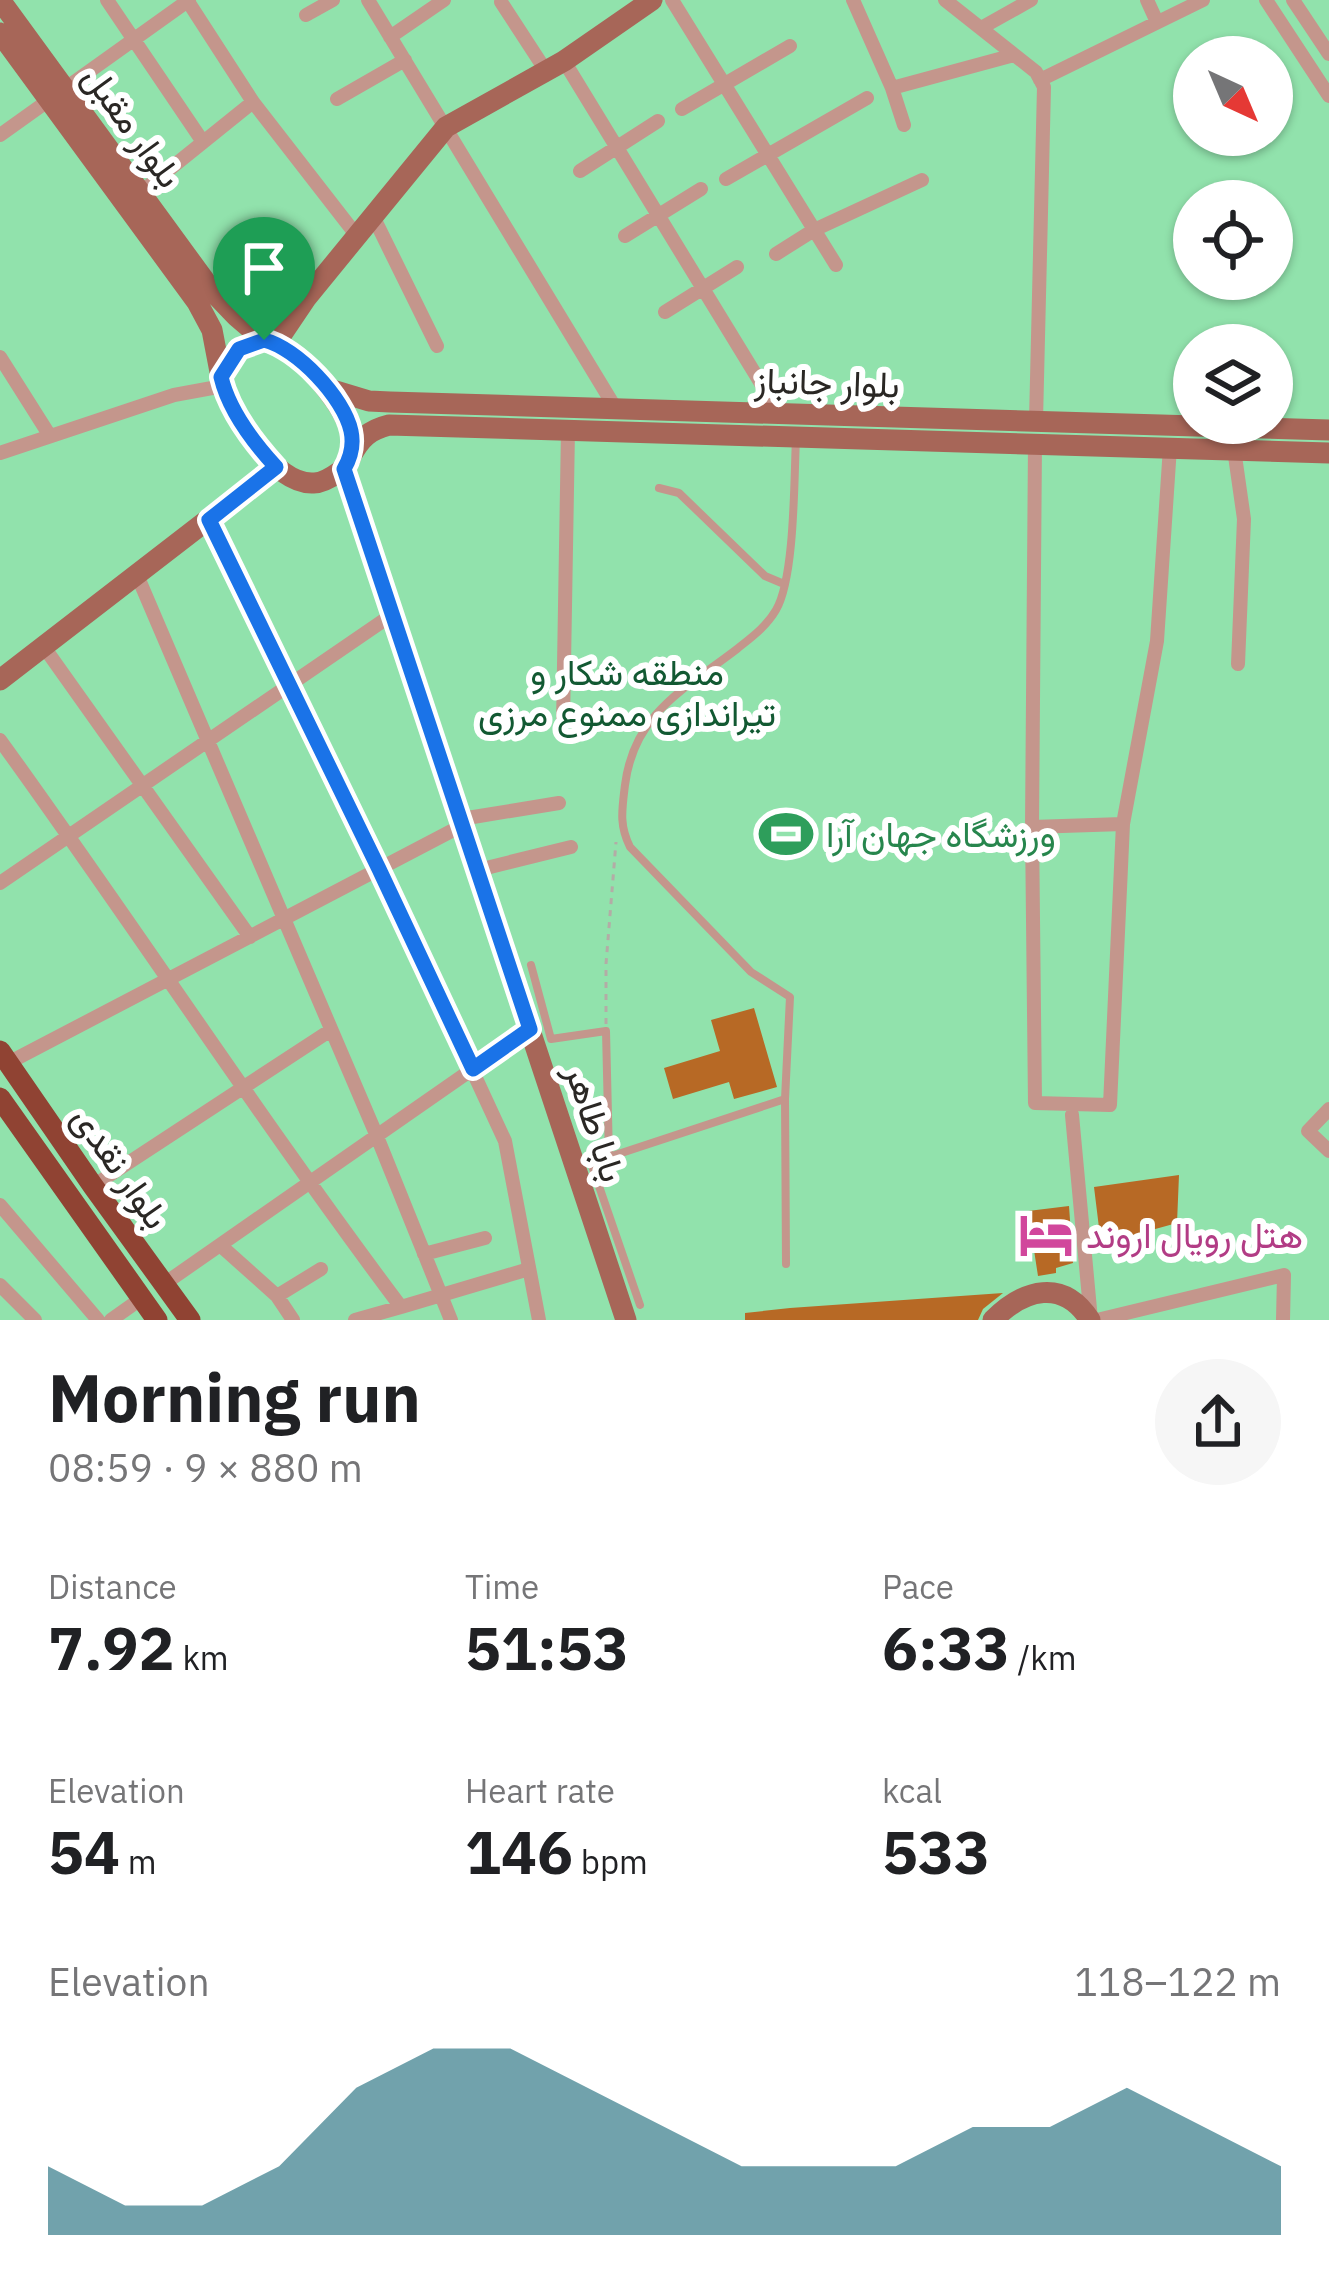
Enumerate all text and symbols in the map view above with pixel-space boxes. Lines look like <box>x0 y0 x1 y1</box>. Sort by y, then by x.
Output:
north arrow <box>1173 36 1293 156</box>
map controls <box>1173 36 1293 444</box>
street label: بلوار مقبل <box>73 55 194 197</box>
button: locate <box>1173 180 1293 300</box>
pin <box>213 217 315 340</box>
icon: arrive <box>231 235 297 301</box>
button: layers <box>1173 324 1293 444</box>
street label: بلوار جانباز <box>753 355 900 408</box>
park label: منطقه شکار و تیراندازی ممنوع مرزی <box>478 648 776 738</box>
sports icon: ورزشگاه جهان آرا <box>757 805 815 863</box>
place label: ورزشگاه جهان آرا <box>826 810 1056 857</box>
street label: بابا طاهر <box>555 1057 637 1187</box>
street label: بلوار نقدی <box>62 1096 181 1238</box>
hotel icon: هتل رویال اروند <box>1017 1206 1075 1264</box>
place label: هتل رویال اروند <box>1086 1211 1303 1258</box>
text: Morning run <box>48 1354 421 1440</box>
button: share <box>1155 1359 1281 1485</box>
text: 08:59 · 9 × 880 m <box>48 1442 363 1493</box>
text: Distance <box>48 1565 177 1608</box>
text: Time <box>465 1565 539 1608</box>
text: Pace <box>882 1565 954 1608</box>
text: 7.92 <box>48 1608 175 1687</box>
text: 51:53 <box>465 1608 629 1687</box>
text: 6:33 <box>882 1608 1010 1687</box>
text: km <box>175 1636 229 1679</box>
text: /km <box>1010 1636 1076 1679</box>
text: Elevation <box>48 1769 185 1812</box>
text: Heart rate <box>465 1769 615 1812</box>
text: kcal <box>882 1769 942 1812</box>
text: 54 <box>48 1812 120 1891</box>
text: 146 <box>465 1812 573 1891</box>
text: 533 <box>882 1812 990 1891</box>
text: m <box>120 1840 157 1883</box>
text: bpm <box>573 1840 648 1883</box>
text: Elevation <box>48 1956 210 2007</box>
text: 118–122 m <box>1074 1956 1281 2007</box>

